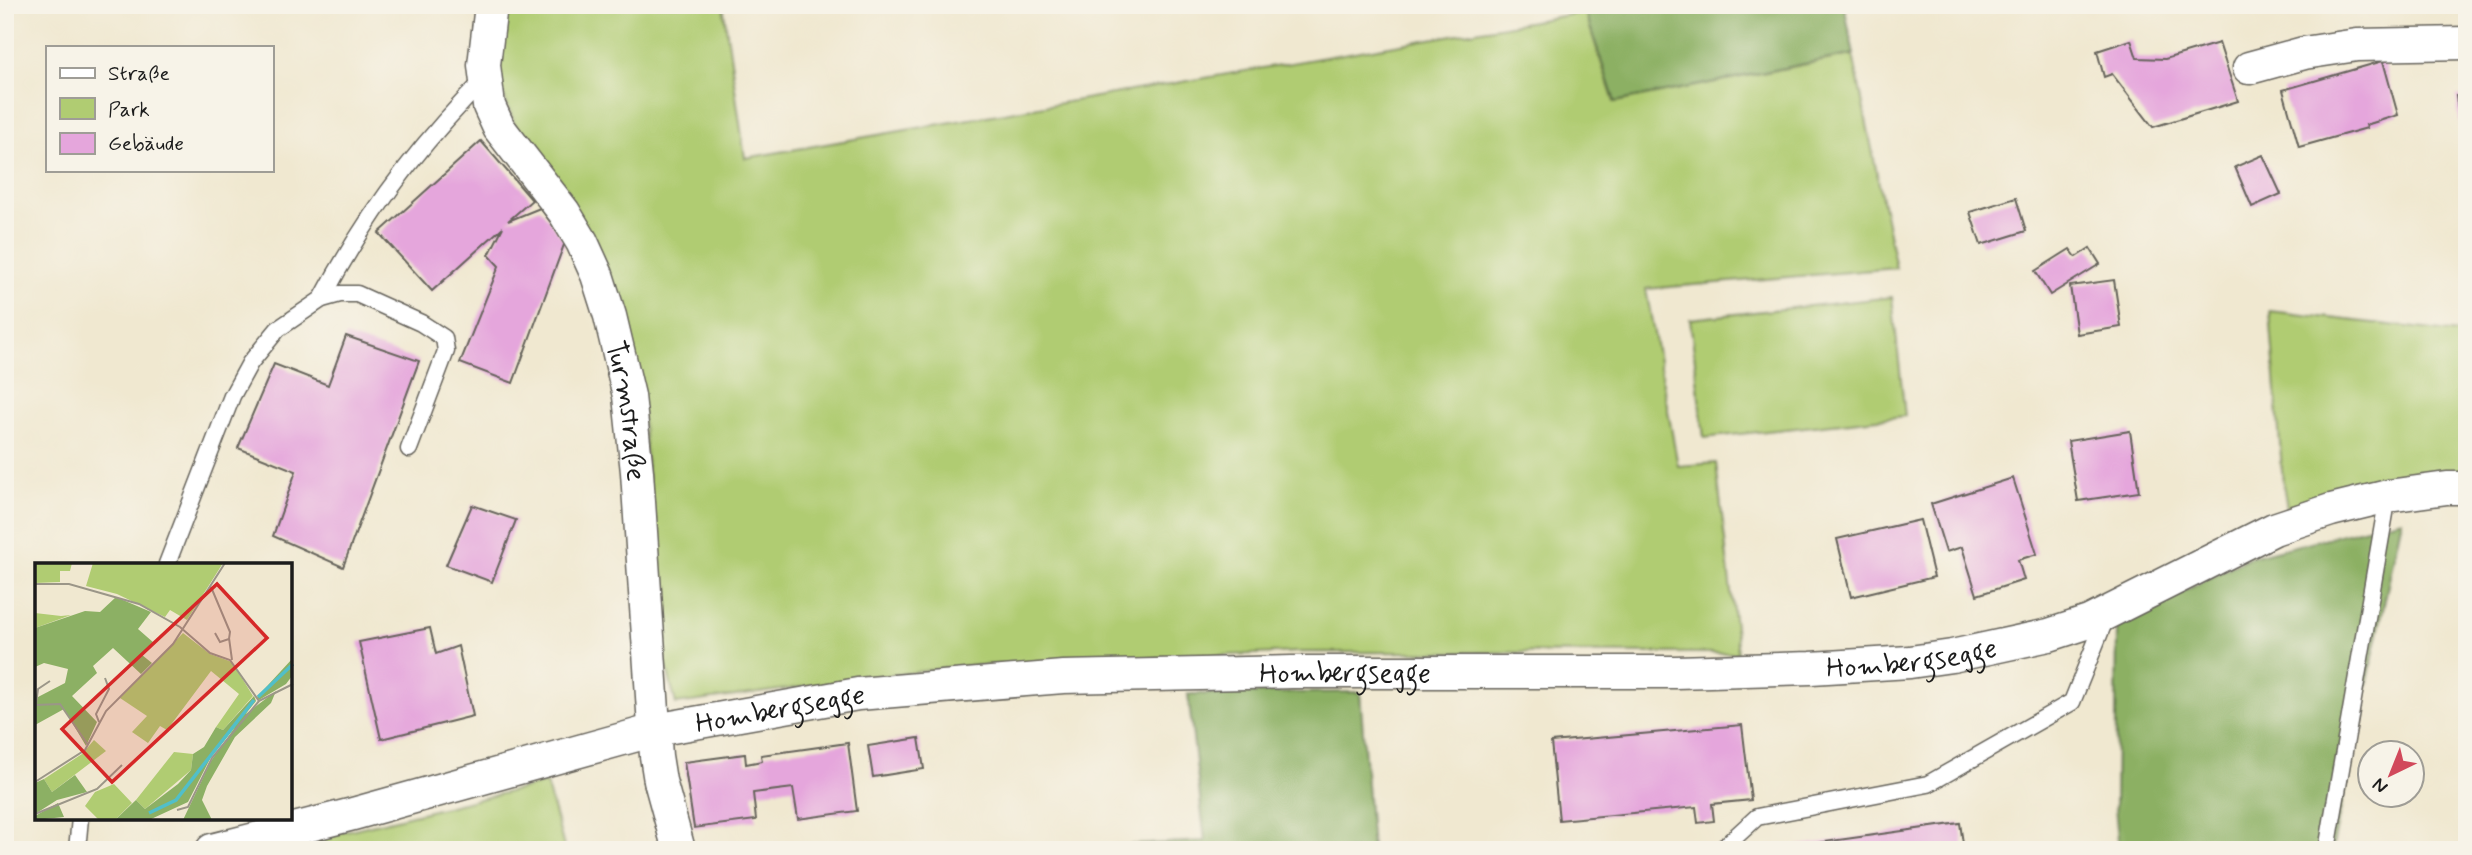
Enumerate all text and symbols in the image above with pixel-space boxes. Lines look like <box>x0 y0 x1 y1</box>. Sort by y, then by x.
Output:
legend <box>46 46 273 172</box>
text: Straße <box>108 60 170 88</box>
text: Park <box>108 96 150 124</box>
text: Gebäude <box>108 130 184 158</box>
street label: Turmstraße <box>595 337 654 483</box>
inset map <box>35 563 292 820</box>
street label: Hombergsegge <box>1825 631 2001 688</box>
street label: Hombergsegge <box>1259 656 1431 696</box>
street label: Hombergsegge <box>693 678 866 743</box>
north arrow <box>2356 740 2426 810</box>
text: N <box>2367 772 2394 799</box>

